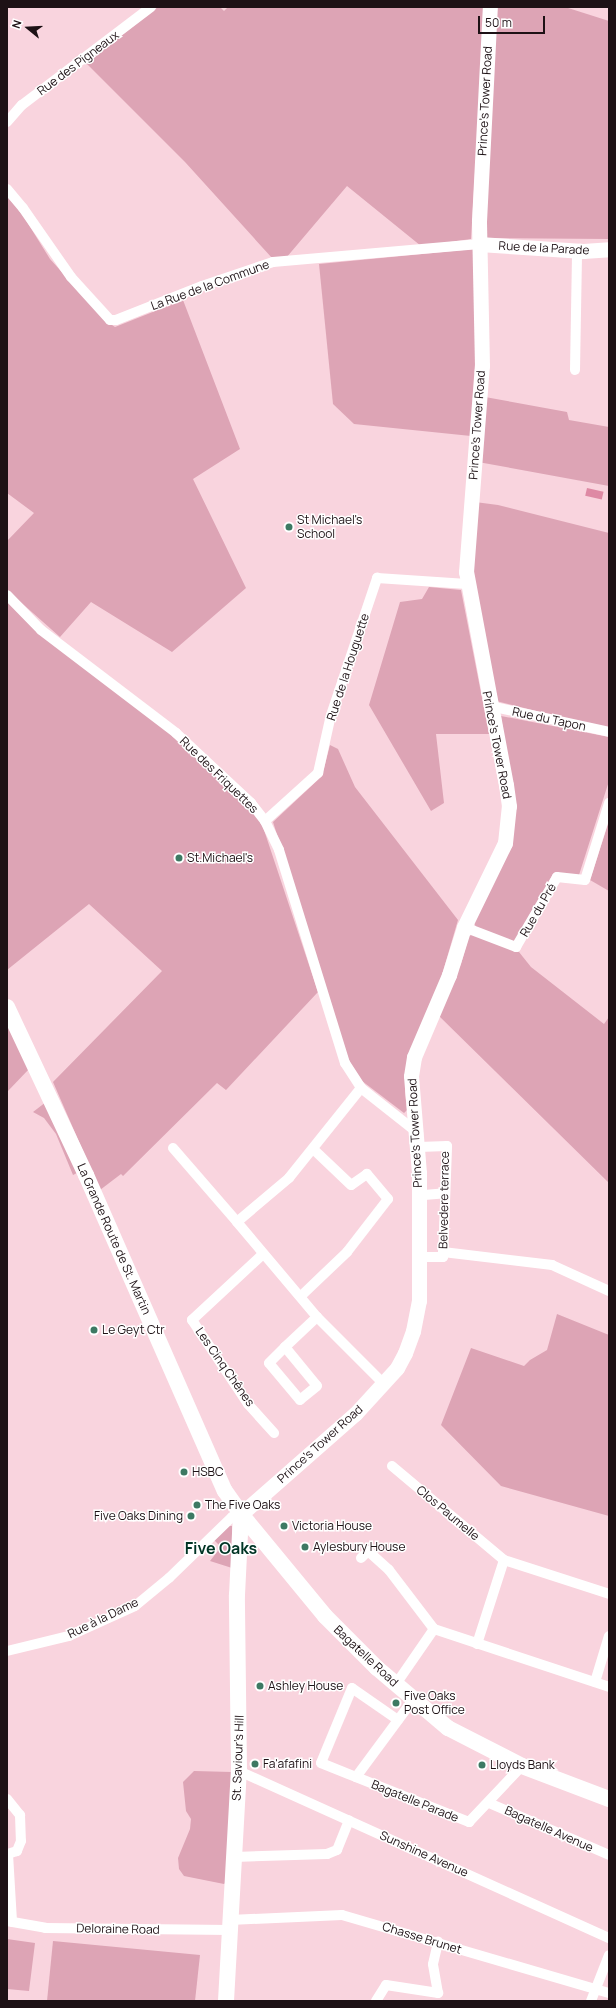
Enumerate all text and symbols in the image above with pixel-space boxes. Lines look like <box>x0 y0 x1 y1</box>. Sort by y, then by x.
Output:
north arrow <box>8 8 48 48</box>
scale bar <box>480 8 547 34</box>
text: 50 m <box>485 14 512 31</box>
text: N <box>8 18 24 30</box>
street label: Rue des Pigneaux <box>34 28 122 98</box>
street label: Prince's Tower Road <box>475 46 495 156</box>
street label: Rue de la Parade <box>498 238 590 258</box>
street label: La Rue de la Commune <box>149 257 271 313</box>
street label: Prince's Tower Road <box>466 370 488 480</box>
place label: St Michael's School <box>297 513 362 541</box>
marker: St Michael's School <box>284 522 294 532</box>
street label: Rue de la Houguette <box>324 611 372 723</box>
street label: Prince's Tower Road <box>479 690 515 800</box>
street label: Rue du Tapon <box>511 704 587 734</box>
street label: Rue des Friquettes <box>177 734 261 816</box>
place label: St.Michael's <box>187 851 253 865</box>
marker: St.Michael's <box>174 853 184 863</box>
street label: Rue du Pré <box>517 881 559 939</box>
street label: Prince's Tower Road <box>405 1078 425 1188</box>
street label: Belvedere terrace <box>436 1151 452 1249</box>
street label: La Grande Route de St. Martin <box>74 1161 154 1317</box>
place label: Le Geyt Ctr <box>102 1323 165 1337</box>
marker: Le Geyt Ctr <box>89 1325 99 1335</box>
street label: Les Cinq Chênes <box>192 1325 258 1409</box>
street label: Prince's Tower Road <box>275 1402 365 1486</box>
place label: HSBC <box>192 1465 224 1479</box>
marker: HSBC <box>179 1467 189 1477</box>
street label: Clos Paumelle <box>414 1483 482 1543</box>
place label: The Five Oaks <box>205 1498 280 1512</box>
marker: The Five Oaks <box>192 1500 202 1510</box>
place label: Five Oaks Dining <box>94 1509 183 1523</box>
marker: Five Oaks Dining <box>186 1511 196 1521</box>
place label: Victoria House <box>292 1519 372 1533</box>
marker: Victoria House <box>279 1521 289 1531</box>
district label: Five Oaks <box>185 1538 257 1558</box>
place label: Aylesbury House <box>313 1540 405 1554</box>
marker: Aylesbury House <box>300 1542 310 1552</box>
street label: Rue à la Dame <box>65 1595 141 1641</box>
street label: Bagatelle Road <box>331 1622 401 1690</box>
place label: Ashley House <box>268 1679 343 1693</box>
marker: Ashley House <box>255 1681 265 1691</box>
place label: Five Oaks Post Office <box>404 1689 465 1717</box>
marker: Five Oaks Post Office <box>391 1698 401 1708</box>
street label: St. Saviour's Hill <box>229 1715 247 1801</box>
place label: Fa'afafini <box>263 1757 312 1771</box>
place label: Lloyds Bank <box>490 1758 555 1772</box>
marker: Fa'afafini <box>250 1759 260 1769</box>
marker: Lloyds Bank <box>477 1760 487 1770</box>
street label: Bagatelle Parade <box>369 1777 461 1825</box>
street label: Bagatelle Avenue <box>502 1803 596 1855</box>
street label: Sunshine Avenue <box>377 1828 471 1880</box>
street label: Chasse Brunet <box>381 1919 463 1957</box>
street label: Deloraine Road <box>76 1921 160 1937</box>

